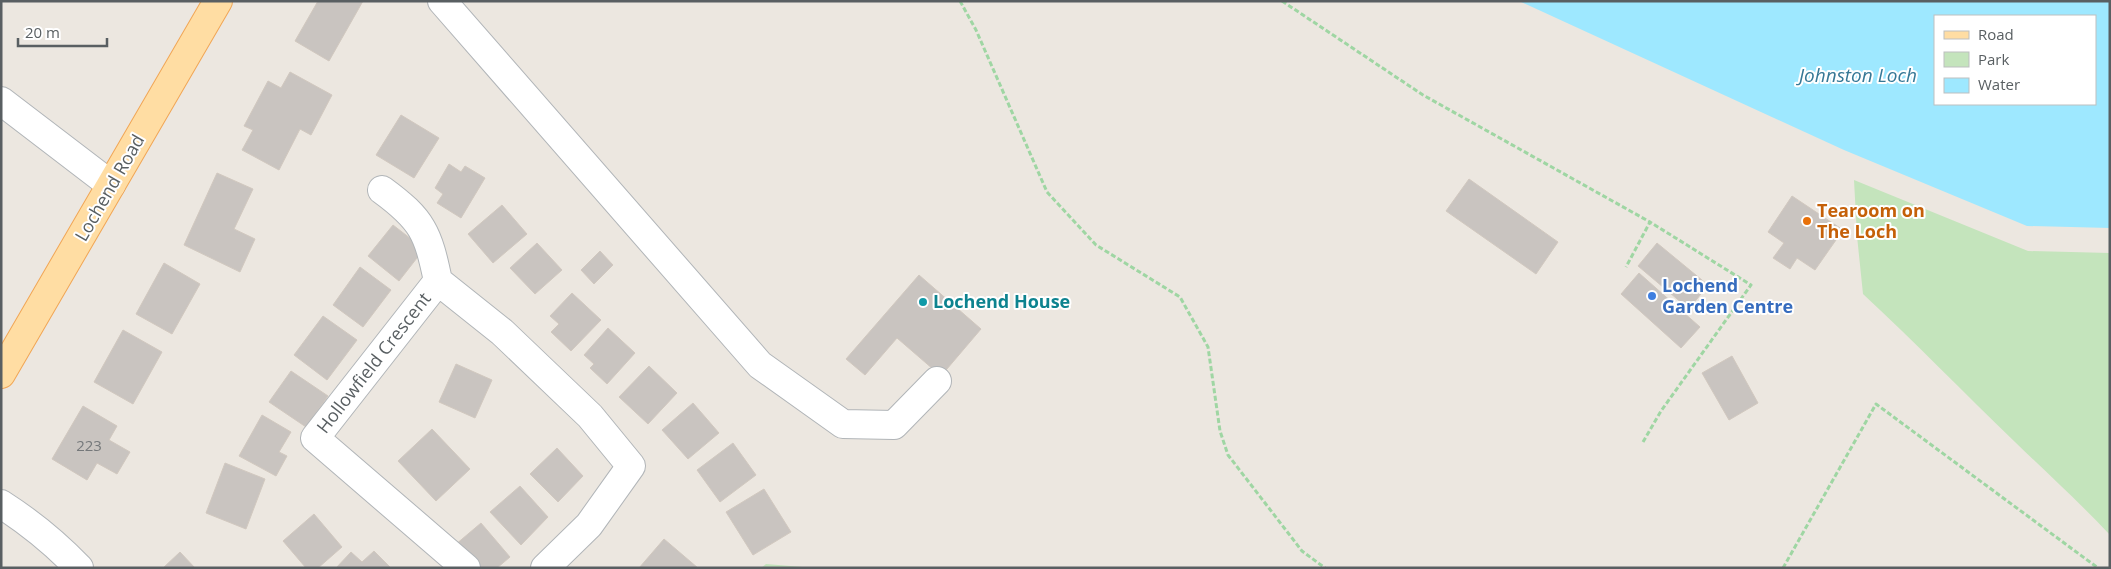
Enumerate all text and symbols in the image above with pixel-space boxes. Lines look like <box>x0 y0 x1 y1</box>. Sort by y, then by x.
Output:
scale bar <box>18 15 106 47</box>
legend <box>1934 15 2096 105</box>
text: 20 m <box>25 22 60 42</box>
text: Road <box>1978 24 2014 44</box>
text: Park <box>1978 49 2009 69</box>
water label: Johnston Loch <box>1796 62 1917 88</box>
text: Water <box>1978 74 2020 94</box>
street label: Lochend Road <box>69 130 149 245</box>
place label: Tearoom on The Loch <box>1817 198 1925 243</box>
marker: Tearoom on The Loch <box>1801 215 1813 227</box>
place label: Lochend Garden Centre <box>1662 273 1793 318</box>
street label: Hollowfield Crescent <box>311 287 436 438</box>
place label: Lochend House <box>933 289 1070 313</box>
marker: Lochend Garden Centre <box>1646 290 1658 302</box>
marker: Lochend House <box>917 296 929 308</box>
house number: 223 <box>76 435 102 455</box>

